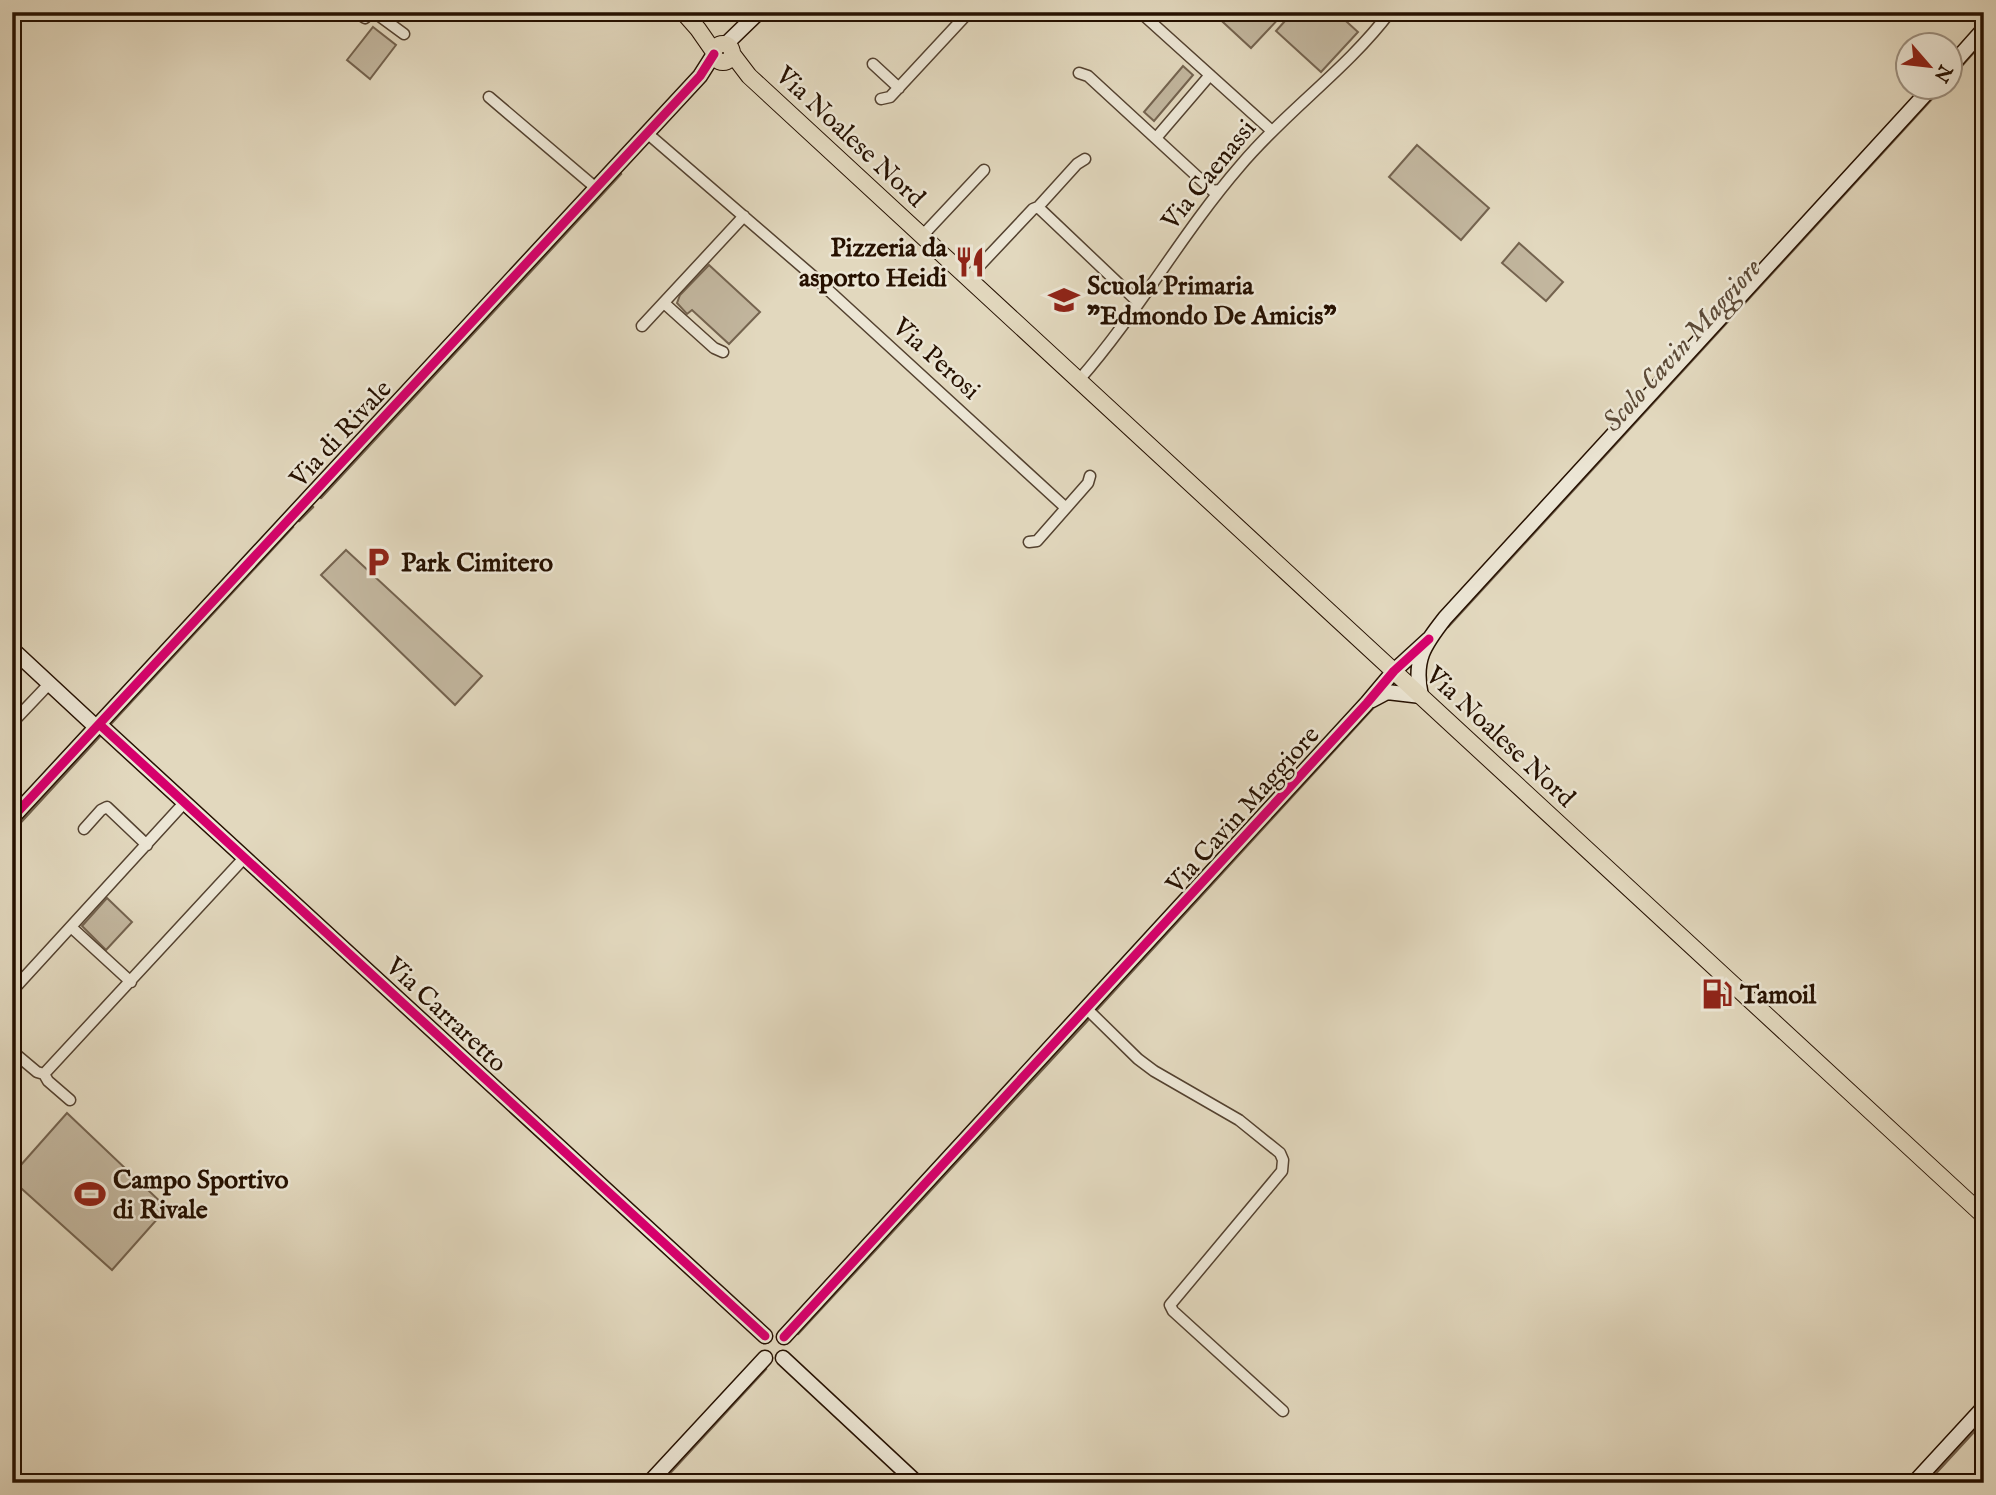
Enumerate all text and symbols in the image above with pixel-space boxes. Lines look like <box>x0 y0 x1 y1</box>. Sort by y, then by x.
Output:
north arrow <box>1895 32 1965 102</box>
street label: Via Noalese Nord <box>768 59 932 215</box>
text: N <box>1928 59 1957 86</box>
street label: Via Caenassi <box>1154 113 1264 238</box>
place label: Pizzeria da asporto Heidi <box>799 232 948 295</box>
restaurant icon: Pizzeria da asporto Heidi <box>953 245 987 279</box>
water label: Scolo Cavin Maggiore <box>1596 251 1770 440</box>
place label: Scuola Primaria "Edmondo De Amicis" <box>1087 270 1336 333</box>
school or university icon: Scuola Primaria "Edmondo De Amicis" <box>1047 283 1081 317</box>
street label: Via Perosi <box>884 310 987 407</box>
street label: Via di Rivale <box>282 373 399 496</box>
parking icon: Park Cimitero <box>361 545 395 579</box>
place label: Park Cimitero <box>401 547 553 580</box>
street label: Via Noalese Nord <box>1418 659 1582 815</box>
street label: Via Cavin Maggiore <box>1158 719 1327 902</box>
street label: Via Carraretto <box>378 950 514 1080</box>
fuel station icon: Tamoil <box>1700 977 1734 1011</box>
place label: Tamoil <box>1739 979 1817 1012</box>
place label: Campo Sportivo di Rivale <box>113 1164 289 1227</box>
sports icon: Campo Sportivo di Rivale <box>73 1177 107 1211</box>

